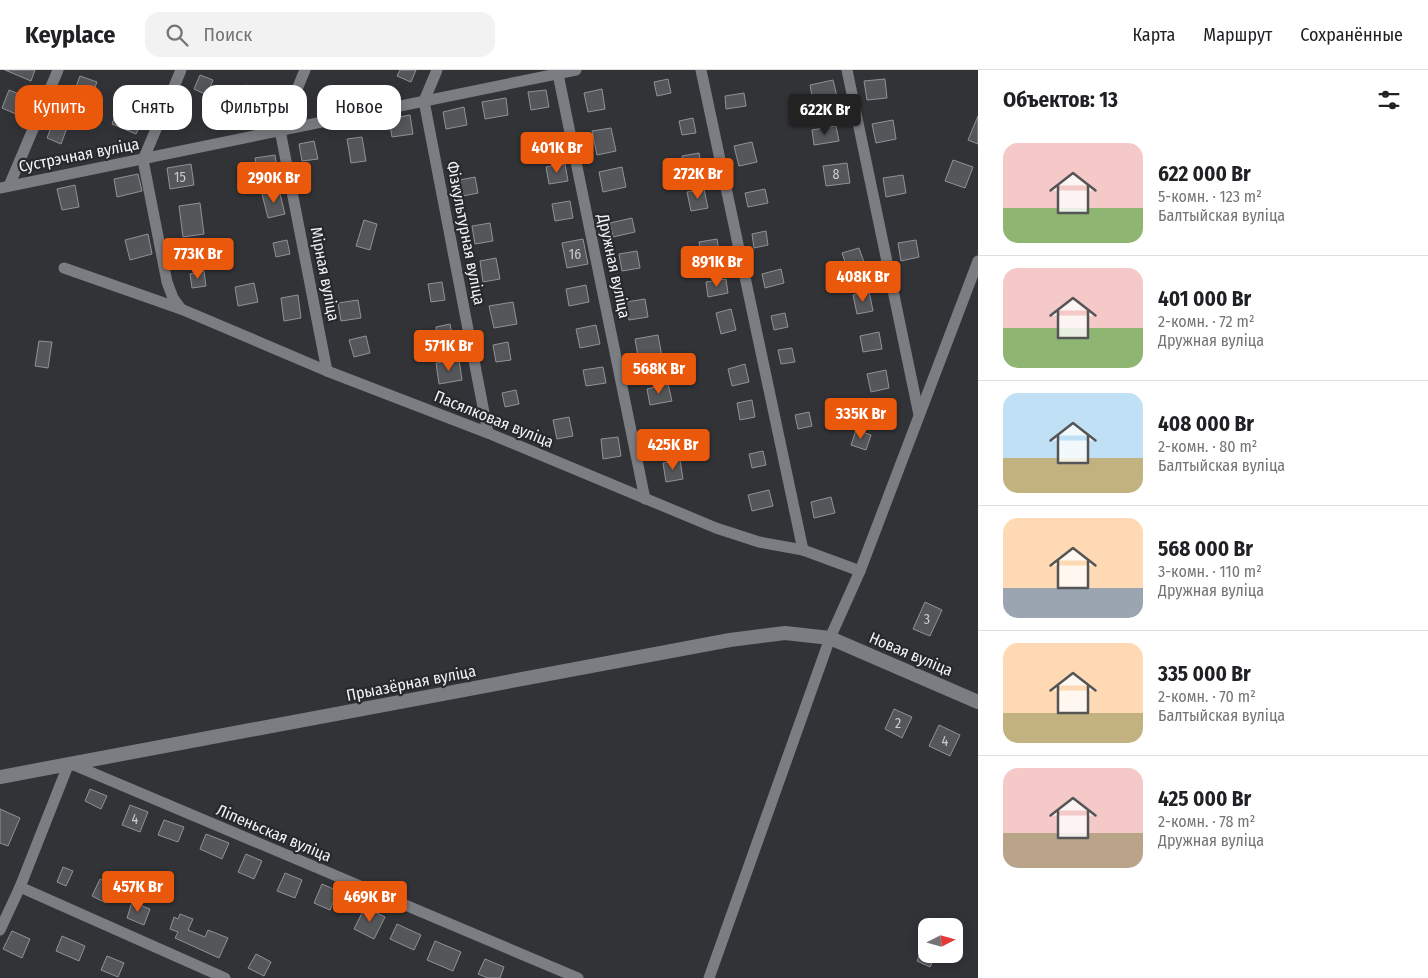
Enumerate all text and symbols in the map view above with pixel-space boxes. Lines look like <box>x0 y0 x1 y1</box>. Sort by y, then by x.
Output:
search box <box>145 12 495 57</box>
text: Keyplace <box>25 21 115 49</box>
icon: search <box>163 21 191 49</box>
text: Поиск <box>203 23 252 46</box>
text: Карта <box>1132 24 1175 46</box>
text: Маршрут <box>1203 24 1272 46</box>
text: Сохранённые <box>1300 24 1403 46</box>
chip: Купить <box>15 85 103 130</box>
chip: Снять <box>113 85 192 130</box>
chip: Фильтры <box>202 85 307 130</box>
chip: Новое <box>317 85 401 130</box>
icon: filters <box>1375 86 1403 114</box>
text: Объектов: 13 <box>1003 87 1118 113</box>
pin: 622K Br <box>779 93 871 136</box>
text: 622K Br <box>800 100 850 119</box>
pin: 401K Br <box>511 132 603 174</box>
street label: Сустрэчная вуліца <box>17 134 141 176</box>
text: 401K Br <box>532 138 582 157</box>
pin: 272K Br <box>652 158 744 200</box>
street label: Фізкультурная вуліца <box>443 160 489 307</box>
text: 622 000 Br <box>1158 161 1251 187</box>
pin: 290K Br <box>228 162 320 204</box>
icon: home <box>1043 163 1103 223</box>
text: 272K Br <box>674 164 722 183</box>
house number: 8 <box>833 166 840 183</box>
text: 290K Br <box>248 168 300 187</box>
house number: 15 <box>174 169 186 186</box>
text: 5-комн. · 123 m² <box>1158 187 1262 206</box>
text: Балтыйская вуліца <box>1158 206 1285 225</box>
street label: Дружная вуліца <box>593 211 634 320</box>
street label: Мірная вуліца <box>307 225 343 323</box>
pin: 773K Br <box>152 238 244 280</box>
text: 773K Br <box>174 244 222 263</box>
house number: 16 <box>569 246 581 263</box>
pin: 891K Br <box>671 246 763 288</box>
text: 891K Br <box>692 252 742 271</box>
pin: 408K Br <box>817 260 909 303</box>
text: 408K Br <box>837 267 889 286</box>
text: 401 000 Br <box>1158 286 1251 312</box>
icon: home <box>1043 288 1103 348</box>
text: 2-комн. · 72 m² <box>1158 312 1254 331</box>
pin: 571K Br <box>403 330 495 372</box>
text: Дружная вуліца <box>1158 331 1264 350</box>
text: 571K Br <box>425 336 473 355</box>
pin: 568K Br <box>613 352 705 395</box>
text: 568K Br <box>633 359 685 378</box>
street label: Пасялковая вуліца <box>432 386 557 452</box>
pin: 335K Br <box>815 398 907 440</box>
text: 335K Br <box>836 404 886 423</box>
text: 408 000 Br <box>1158 411 1254 437</box>
icon: home <box>1043 413 1103 473</box>
pin: 425K Br <box>627 428 719 471</box>
text: 425K Br <box>648 435 698 454</box>
text: 2-комн. · 80 m² <box>1158 437 1257 456</box>
text: Балтыйская вуліца <box>1158 456 1285 475</box>
text: 568 000 Br <box>1158 536 1253 562</box>
icon: home <box>1043 538 1103 598</box>
text: 3-комн. · 110 m² <box>1158 562 1262 581</box>
text: Дружная вуліца <box>1158 581 1264 600</box>
house number: 3 <box>924 611 930 628</box>
street label: Новая вуліца <box>866 628 956 680</box>
street label: Прыазёрная вуліца <box>345 661 478 705</box>
text: 335 000 Br <box>1158 661 1251 687</box>
icon: home <box>1043 663 1103 723</box>
text: 2-комн. · 70 m² <box>1158 687 1256 706</box>
text: Балтыйская вуліца <box>1158 706 1285 725</box>
house number: 2 <box>895 715 901 732</box>
house number: 4 <box>942 733 949 750</box>
text: 425 000 Br <box>1158 786 1251 812</box>
icon: home <box>1043 788 1103 848</box>
street label: Ліпеньская вуліца <box>214 800 334 866</box>
house number: 4 <box>132 811 139 828</box>
text: 2-комн. · 78 m² <box>1158 812 1255 831</box>
text: Дружная вуліца <box>1158 831 1264 850</box>
pin: 457K Br <box>92 870 184 913</box>
text: 457K Br <box>113 877 163 896</box>
pin: 469K Br <box>324 880 416 923</box>
text: 469K Br <box>344 887 396 906</box>
north arrow <box>918 918 962 962</box>
map controls <box>918 918 963 963</box>

